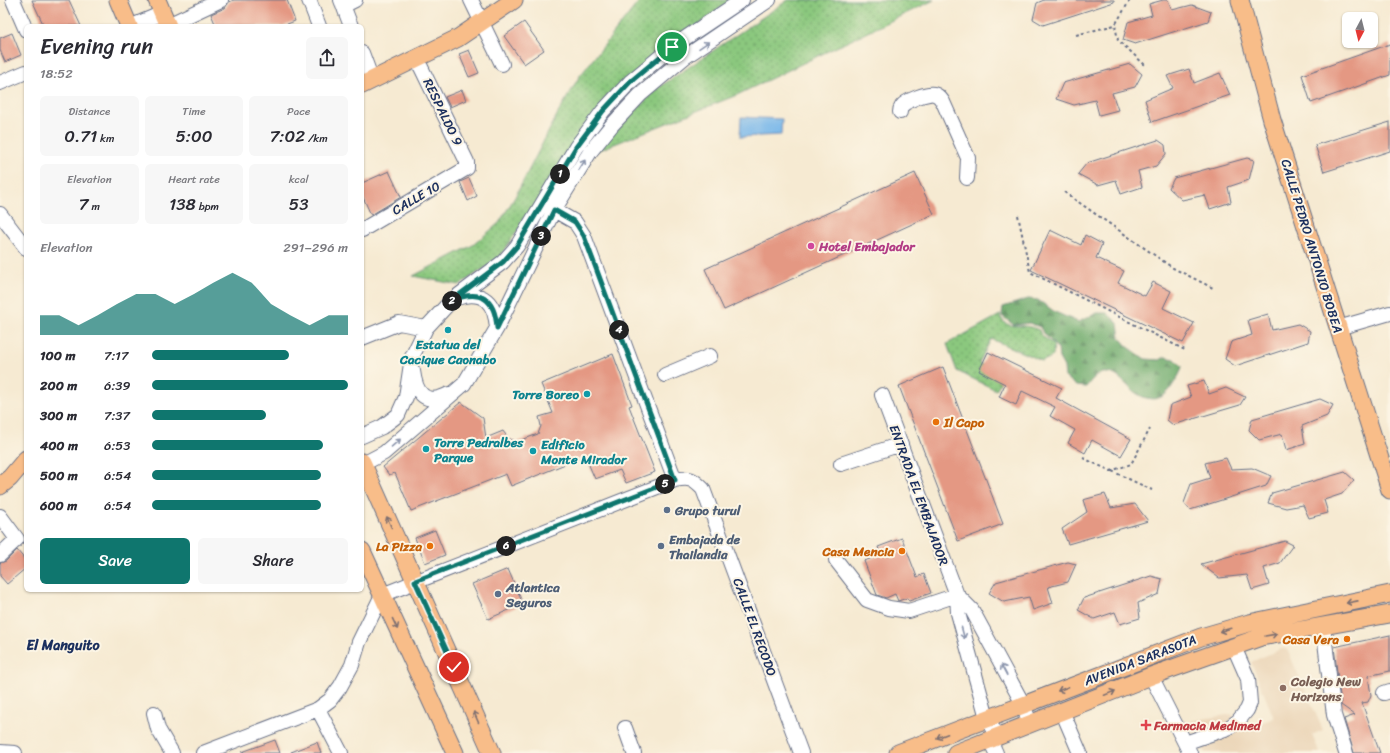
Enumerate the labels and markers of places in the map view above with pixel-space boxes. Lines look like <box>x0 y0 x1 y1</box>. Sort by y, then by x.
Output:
pin <box>655 30 689 64</box>
pin: 1 <box>550 164 570 184</box>
pin: 3 <box>531 226 551 246</box>
place label: Hotel Embajador <box>818 235 916 258</box>
marker: Hotel Embajador <box>806 241 816 251</box>
pin: 2 <box>442 291 462 311</box>
pin: 4 <box>609 320 629 340</box>
marker: Estatua del Cacique Caonabo <box>443 325 453 335</box>
place label: Estatua del Cacique Caonabo <box>399 333 497 371</box>
place label: Torre Boreo <box>512 383 579 406</box>
marker: Torre Boreo <box>582 389 592 399</box>
place label: Il Capo <box>943 411 985 434</box>
marker: Il Capo <box>931 417 941 427</box>
place label: Torre Pedralbes Parque <box>434 431 524 469</box>
place label: Edificio Monte Mirador <box>540 433 628 471</box>
marker: Torre Pedralbes Parque <box>421 444 431 454</box>
marker: Edificio Monte Mirador <box>528 446 538 456</box>
pin: 5 <box>655 474 675 494</box>
place label: Grupo turul <box>674 499 742 522</box>
marker: Grupo turul <box>662 505 672 515</box>
place label: Embajada de Thailandia <box>669 528 741 566</box>
place label: La Pizza <box>376 535 422 558</box>
pin: 6 <box>496 536 516 556</box>
place label: Casa Mencia <box>821 540 894 563</box>
marker: La Pizza <box>425 541 435 551</box>
marker: Embajada de Thailandia <box>656 541 666 551</box>
marker: Casa Mencia <box>897 546 907 556</box>
place label: Atlantica Seguros <box>505 576 560 614</box>
marker: Atlantica Seguros <box>493 589 503 599</box>
place label: Casa Vera <box>1282 628 1339 651</box>
marker: Casa Vera <box>1342 634 1352 644</box>
pin <box>437 650 471 684</box>
place label: Colegio New Horizons <box>1290 670 1362 708</box>
marker: Colegio New Horizons <box>1278 683 1288 693</box>
place label: Farmacia Medimed <box>1153 714 1262 737</box>
marker: Farmacia Medimed <box>1141 720 1151 730</box>

